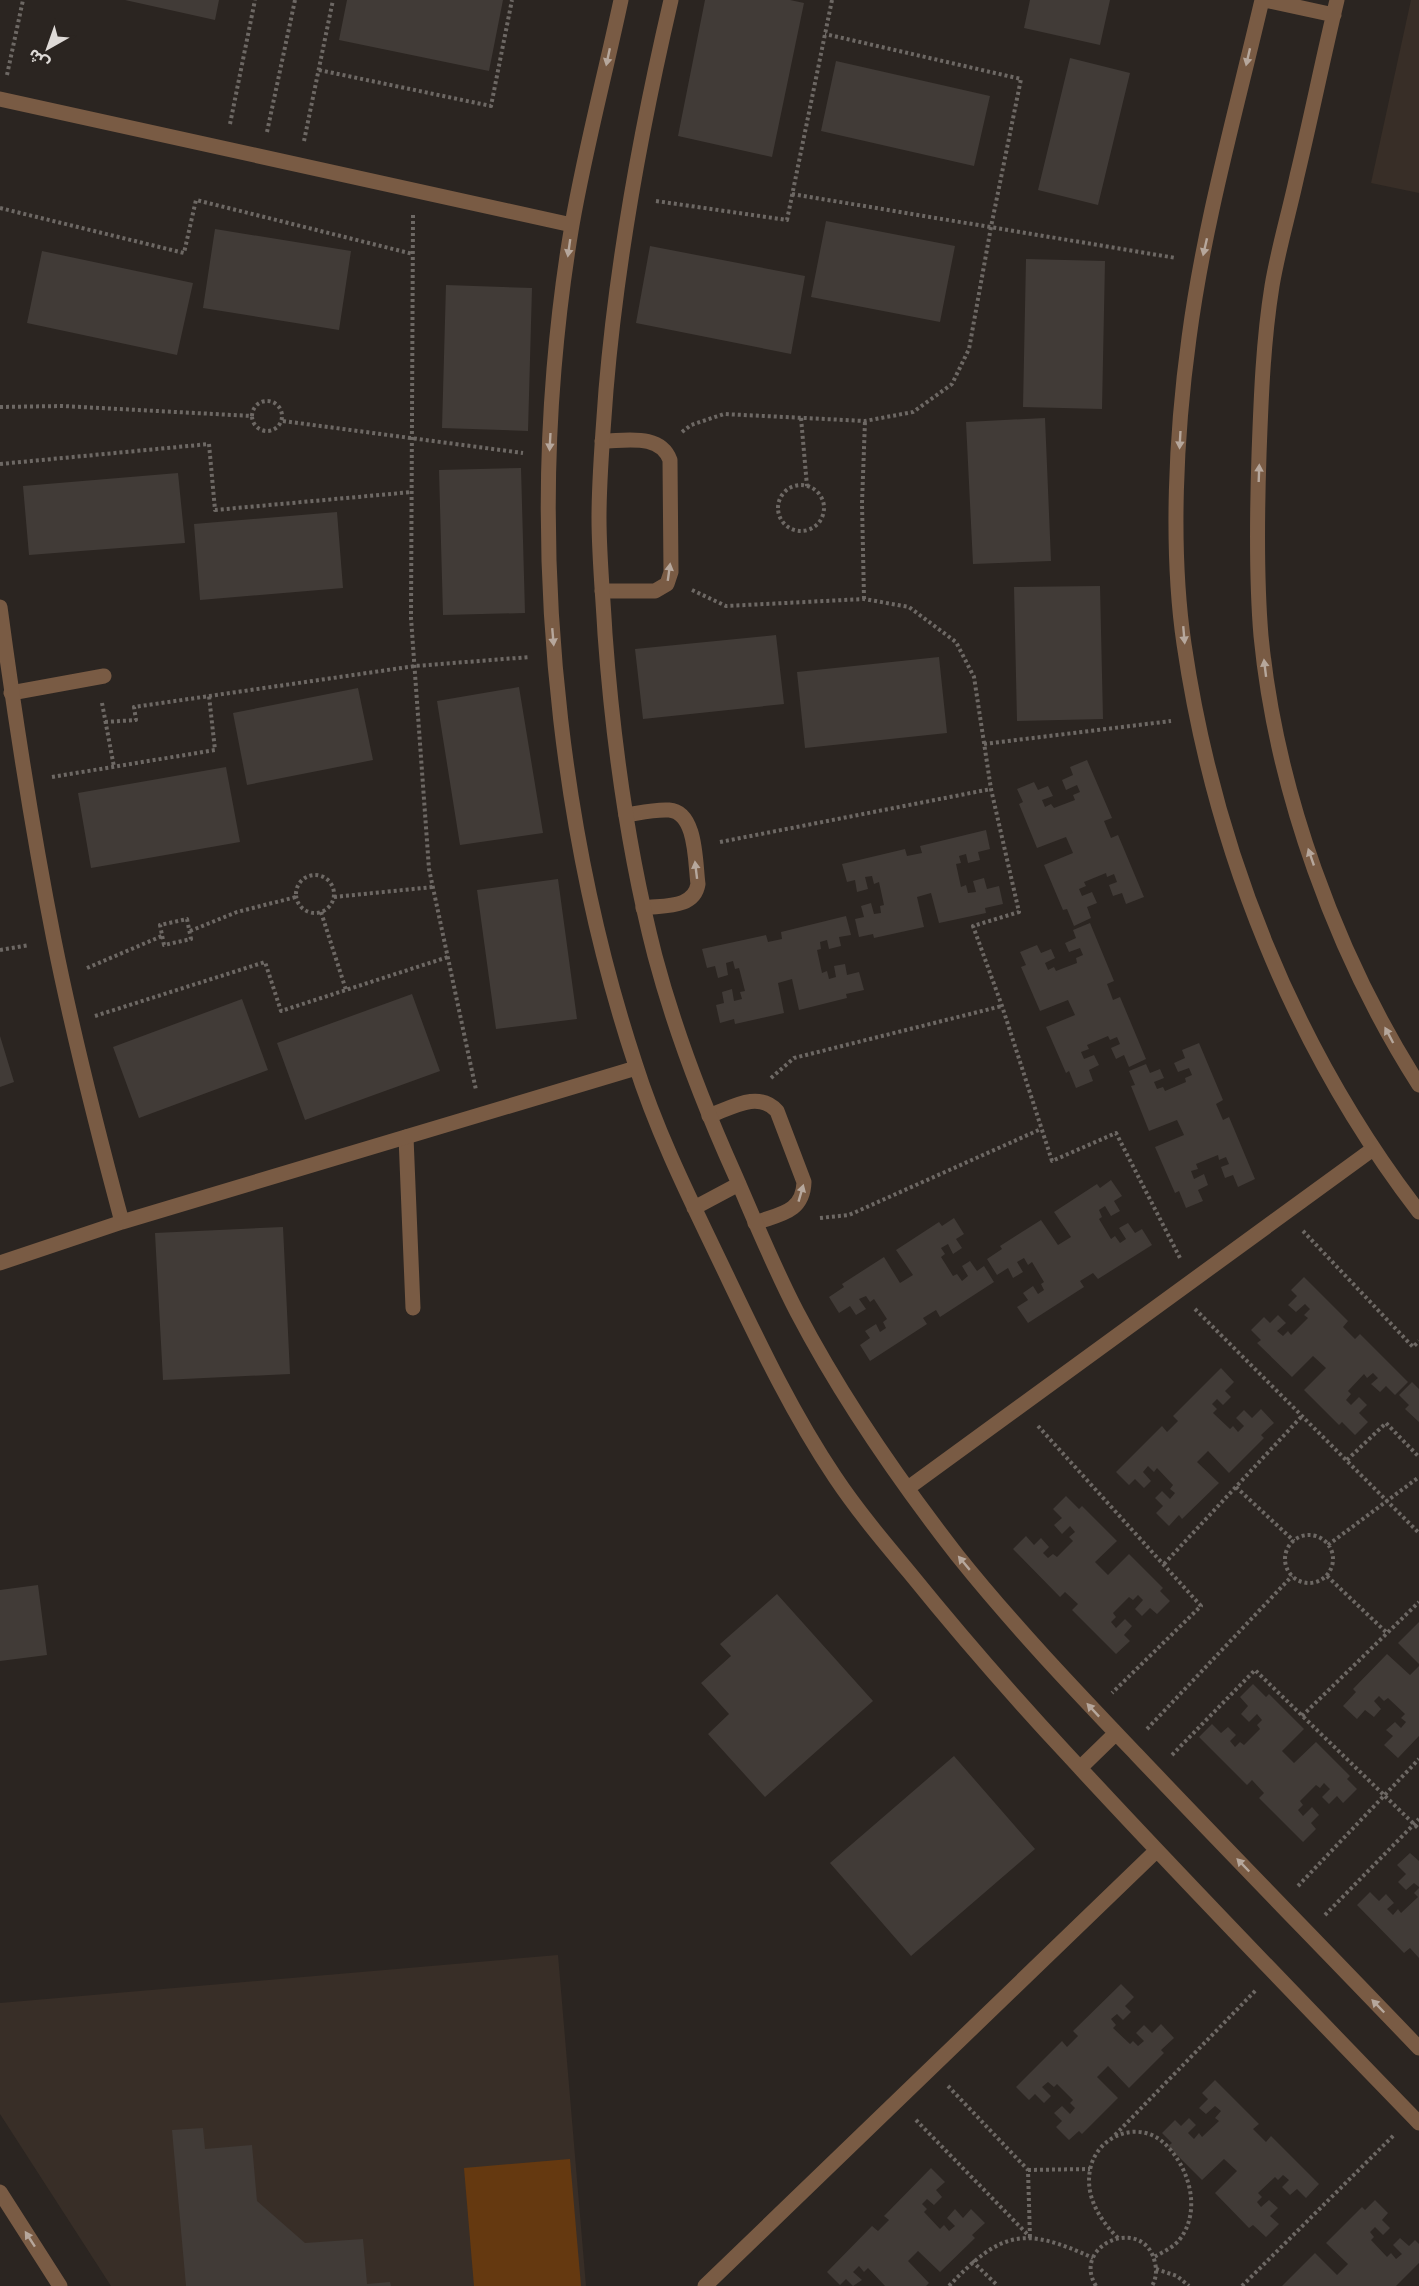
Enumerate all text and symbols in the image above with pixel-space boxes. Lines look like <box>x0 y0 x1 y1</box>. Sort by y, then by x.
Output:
north arrow <box>18 18 78 78</box>
text: ش <box>24 45 53 73</box>
one-way arrow <box>603 48 613 66</box>
one-way arrow <box>1243 48 1253 66</box>
one-way arrow <box>1199 238 1209 256</box>
one-way arrow <box>564 239 574 258</box>
one-way arrow <box>1175 431 1184 450</box>
one-way arrow <box>546 433 555 452</box>
one-way arrow <box>1254 463 1263 482</box>
one-way arrow <box>665 562 674 581</box>
one-way arrow <box>1179 625 1189 644</box>
one-way arrow <box>548 627 558 646</box>
one-way arrow <box>1261 658 1270 677</box>
one-way arrow <box>1306 848 1316 866</box>
one-way arrow <box>691 861 701 880</box>
one-way arrow <box>1384 1026 1394 1043</box>
one-way arrow <box>796 1184 806 1202</box>
one-way arrow <box>959 1556 971 1571</box>
one-way arrow <box>1087 1703 1101 1717</box>
one-way arrow <box>1236 1858 1250 1873</box>
one-way arrow <box>1372 1999 1386 2013</box>
one-way arrow <box>25 2231 36 2247</box>

